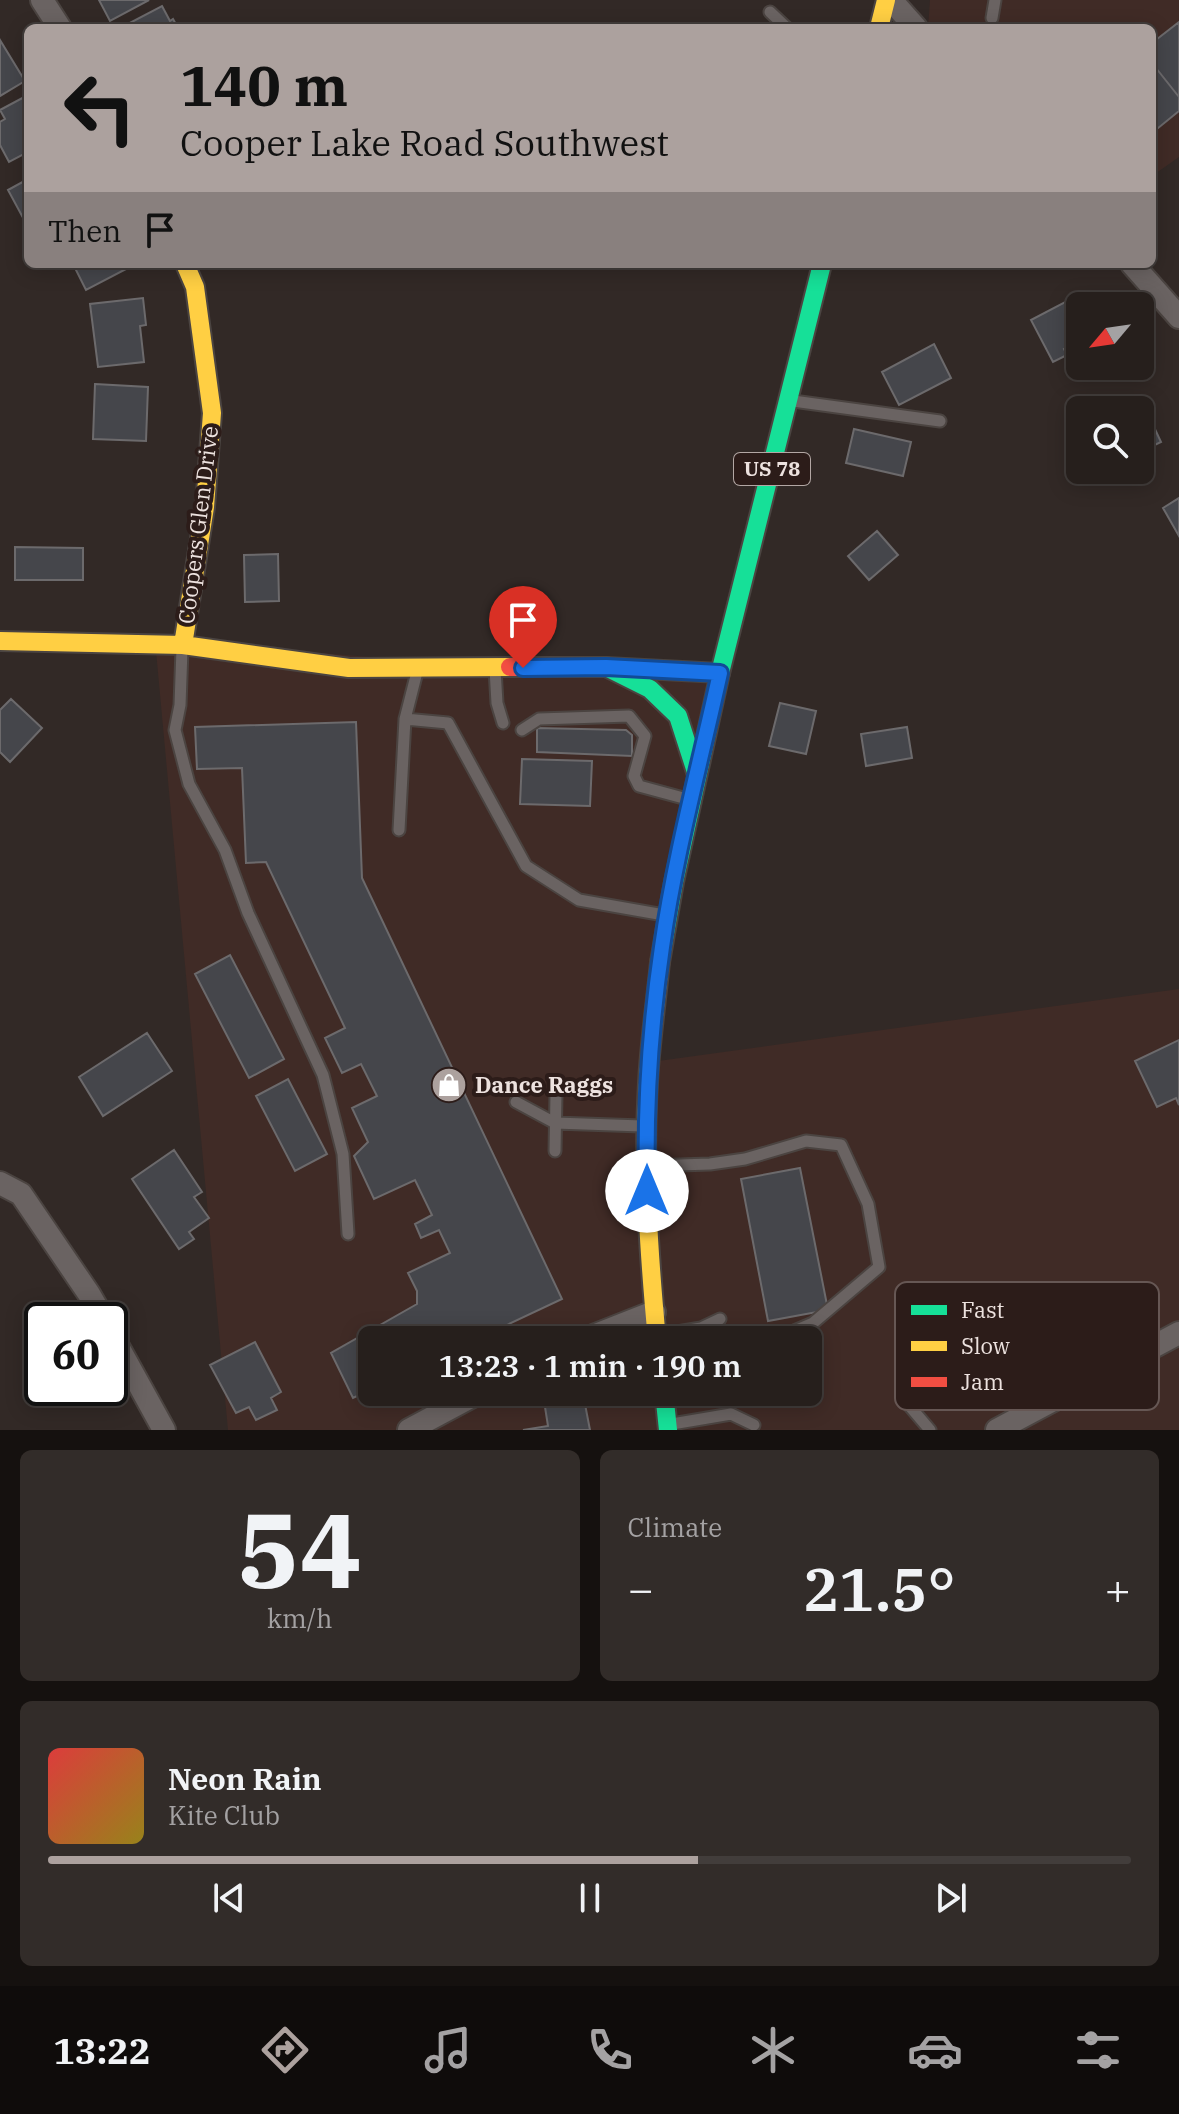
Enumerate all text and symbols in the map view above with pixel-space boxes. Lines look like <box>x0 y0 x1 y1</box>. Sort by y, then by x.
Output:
text: 140 m <box>180 49 348 121</box>
icon: left <box>48 56 152 160</box>
text: Cooper Lake Road Southwest <box>180 119 669 166</box>
icon: arrive <box>138 208 182 252</box>
text: Then <box>48 211 122 250</box>
north arrow <box>1066 292 1154 380</box>
map controls <box>1066 292 1154 484</box>
button: search <box>1066 396 1154 484</box>
street label: Coopers Glen Drive <box>171 424 224 626</box>
road number: US 78 <box>734 453 810 485</box>
pin <box>489 586 557 668</box>
icon: arrive <box>501 598 545 642</box>
shop icon: Dance Raggs <box>430 1066 468 1104</box>
place label: Dance Raggs <box>475 1070 613 1099</box>
position arrow <box>605 1149 689 1233</box>
legend <box>895 1282 1159 1410</box>
text: Fast <box>961 1295 1004 1324</box>
speed limit sign: 60 <box>24 1302 128 1406</box>
text: Slow <box>961 1331 1010 1360</box>
text: 13:23 · 1 min · 190 m <box>439 1346 741 1385</box>
text: Jam <box>961 1367 1004 1396</box>
text: 54 <box>237 1481 362 1617</box>
text: Climate <box>628 1510 722 1544</box>
text: 21.5° <box>803 1549 956 1628</box>
text: − <box>628 1560 654 1617</box>
text: + <box>1105 1560 1131 1617</box>
text: km/h <box>267 1601 333 1635</box>
text: Neon Rain <box>168 1759 322 1798</box>
text: Kite Club <box>168 1798 280 1832</box>
icon: previous <box>207 1876 251 1920</box>
icon: pause <box>568 1876 612 1920</box>
icon: next <box>929 1876 973 1920</box>
icon: directions <box>257 2022 313 2078</box>
icon: music <box>420 2022 476 2078</box>
icon: phone <box>582 2022 638 2078</box>
icon: climate <box>745 2022 801 2078</box>
icon: car <box>907 2022 963 2078</box>
icon: filters <box>1070 2022 1126 2078</box>
text: 13:22 <box>53 2027 151 2074</box>

